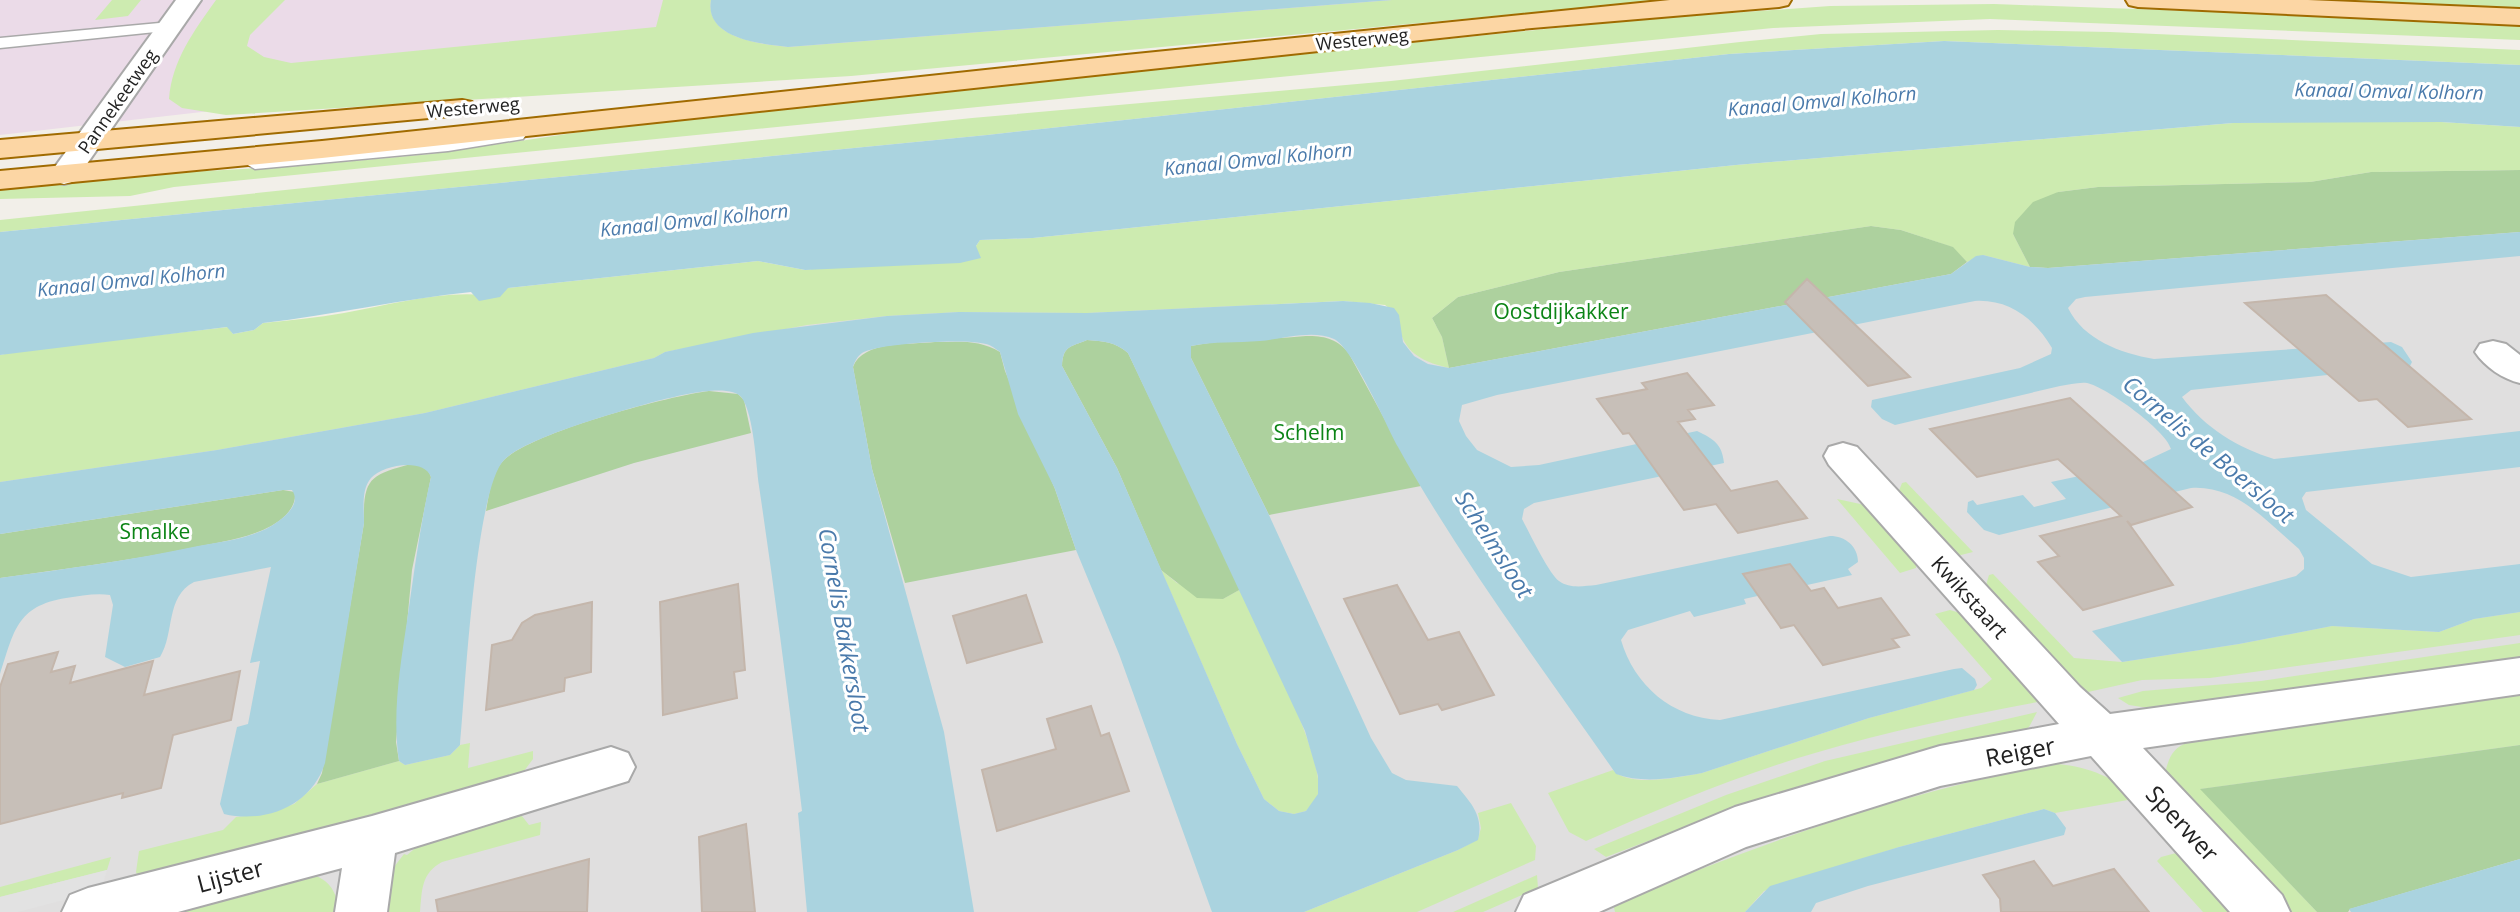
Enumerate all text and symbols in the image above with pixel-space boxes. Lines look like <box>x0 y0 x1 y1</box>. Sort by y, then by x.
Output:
street label: Westerweg <box>1314 22 1410 56</box>
street label: Pannekeetweg <box>72 44 162 158</box>
water label: Kanaal Omval Kolhorn <box>2294 76 2484 106</box>
water label: Kanaal Omval Kolhorn <box>1727 80 1917 122</box>
street label: Westerweg <box>426 91 521 123</box>
water label: Kanaal Omval Kolhorn <box>1163 136 1353 182</box>
water label: Kanaal Omval Kolhorn <box>599 197 789 243</box>
water label: Kanaal Omval Kolhorn <box>36 257 226 303</box>
park label: Oostdijkakker <box>1493 297 1629 325</box>
water label: Cornelis de Boersloot <box>2116 368 2303 531</box>
park label: Schelm <box>1274 418 1345 446</box>
water label: Schelmsloot <box>1448 484 1542 605</box>
park label: Smalke <box>120 517 190 545</box>
water label: Cornelis Bakkersloot <box>811 525 879 736</box>
street label: Kwikstaart <box>1925 550 2015 644</box>
street label: Reiger <box>1982 728 2058 774</box>
street label: Sperwer <box>2139 778 2227 868</box>
street label: Lijster <box>193 850 267 900</box>

